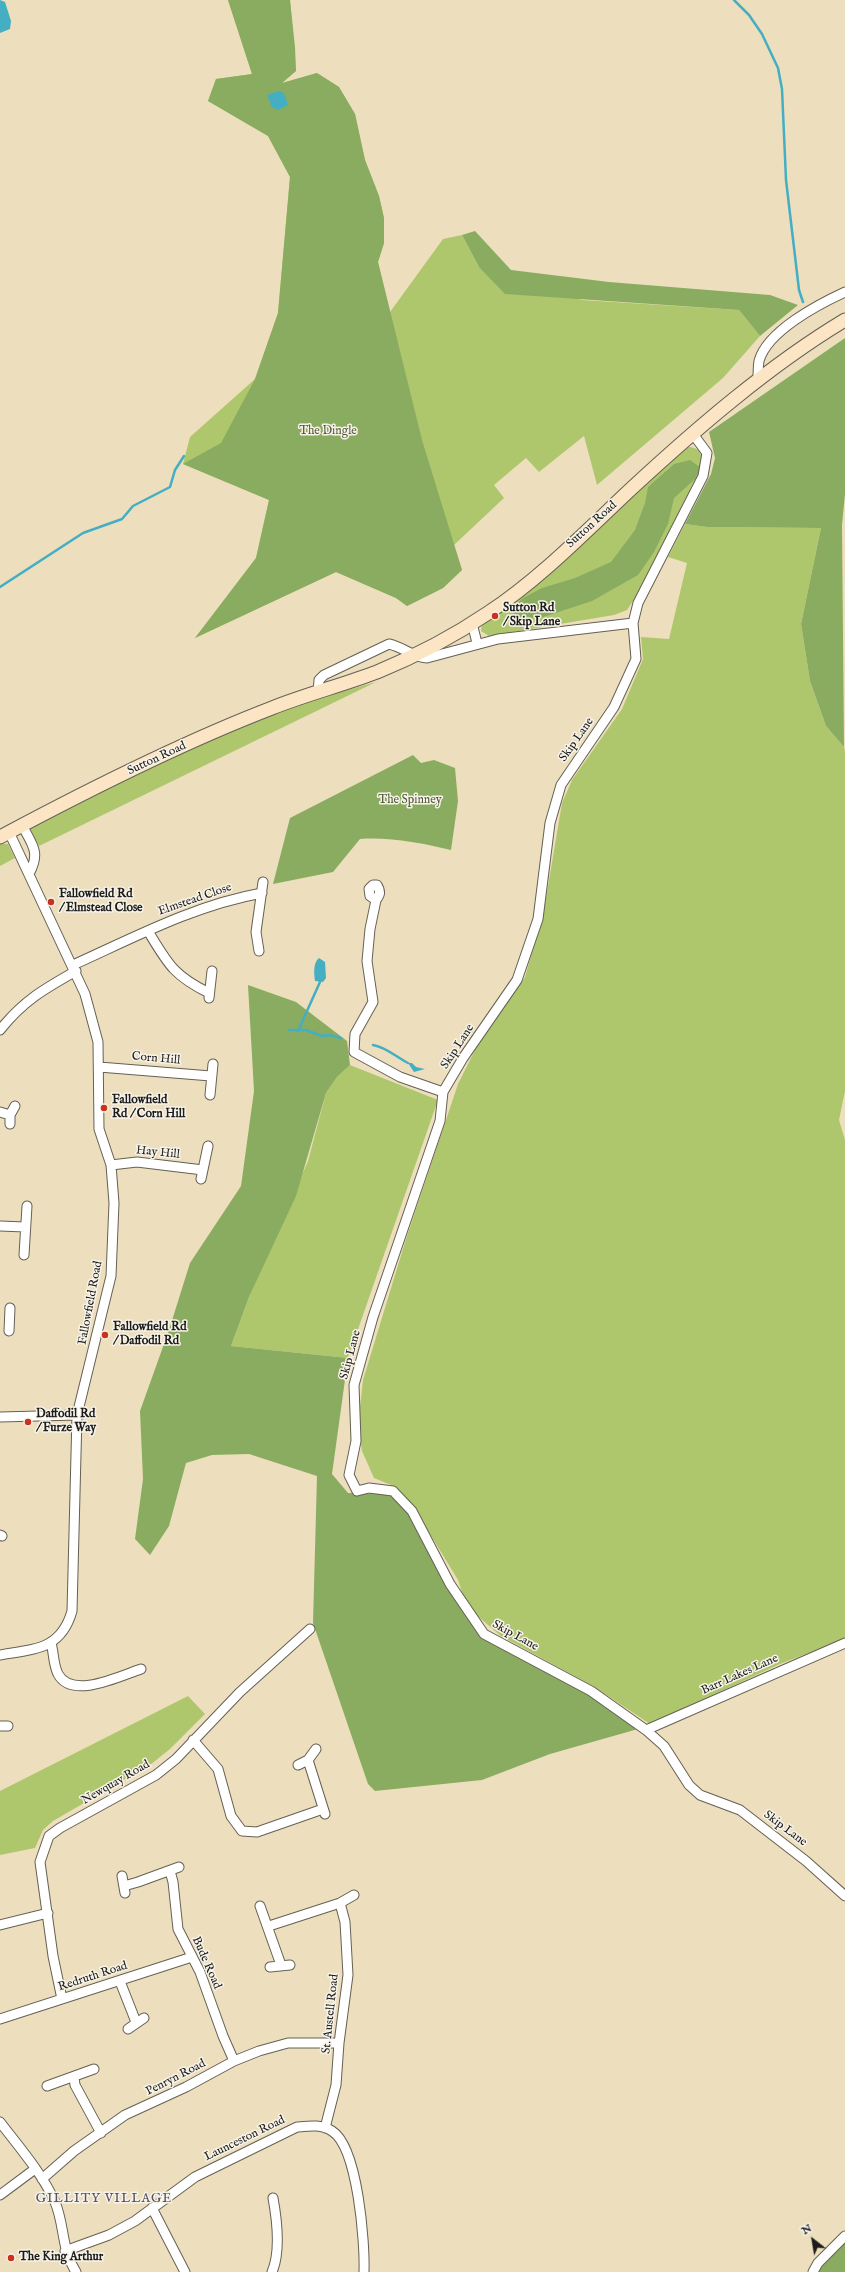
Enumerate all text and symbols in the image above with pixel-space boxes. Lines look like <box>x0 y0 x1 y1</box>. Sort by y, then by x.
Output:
park label: The Dingle <box>299 425 357 439</box>
street label: Sutton Road <box>564 499 620 551</box>
place label: Sutton Rd / Skip Lane <box>503 602 560 630</box>
marker: Sutton Rd / Skip Lane <box>490 611 500 621</box>
street label: Skip Lane <box>557 715 597 765</box>
street label: Sutton Road <box>125 739 189 779</box>
park label: The Spinney <box>378 794 442 808</box>
street label: Elmstead Close <box>156 881 234 919</box>
place label: Fallowfield Rd / Elmstead Close <box>59 888 143 916</box>
marker: Fallowfield Rd / Elmstead Close <box>46 897 56 907</box>
street label: Skip Lane <box>438 1022 478 1072</box>
street label: Corn Hill <box>131 1050 181 1068</box>
place label: Fallowfield Rd / Corn Hill <box>112 1094 185 1122</box>
marker: Fallowfield Rd / Corn Hill <box>99 1103 109 1113</box>
street label: Hay Hill <box>135 1144 181 1162</box>
street label: Fallowfield Road <box>76 1260 106 1346</box>
place label: Fallowfield Rd / Daffodil Rd <box>113 1321 187 1349</box>
street label: Skip Lane <box>338 1329 364 1381</box>
marker: Fallowfield Rd / Daffodil Rd <box>100 1330 110 1340</box>
place label: Daffodil Rd / Furze Way <box>36 1408 96 1436</box>
marker: Daffodil Rd / Furze Way <box>23 1417 33 1427</box>
street label: Skip Lane <box>489 1617 541 1655</box>
street label: Barr Lakes Lane <box>699 1652 781 1698</box>
street label: Newquay Road <box>79 1758 153 1808</box>
street label: Skip Lane <box>761 1808 809 1850</box>
street label: Bude Road <box>188 1935 224 1991</box>
street label: Redruth Road <box>57 1959 129 1995</box>
street label: St. Austell Road <box>320 1973 342 2055</box>
street label: Penryn Road <box>144 2057 208 2099</box>
street label: Launceston Road <box>202 2113 288 2165</box>
district label: GILLITY VILLAGE <box>36 2191 172 2207</box>
north arrow <box>793 2220 833 2260</box>
text: N <box>799 2221 815 2238</box>
place label: The King Arthur <box>19 2251 103 2265</box>
marker: The King Arthur <box>6 2253 16 2263</box>

